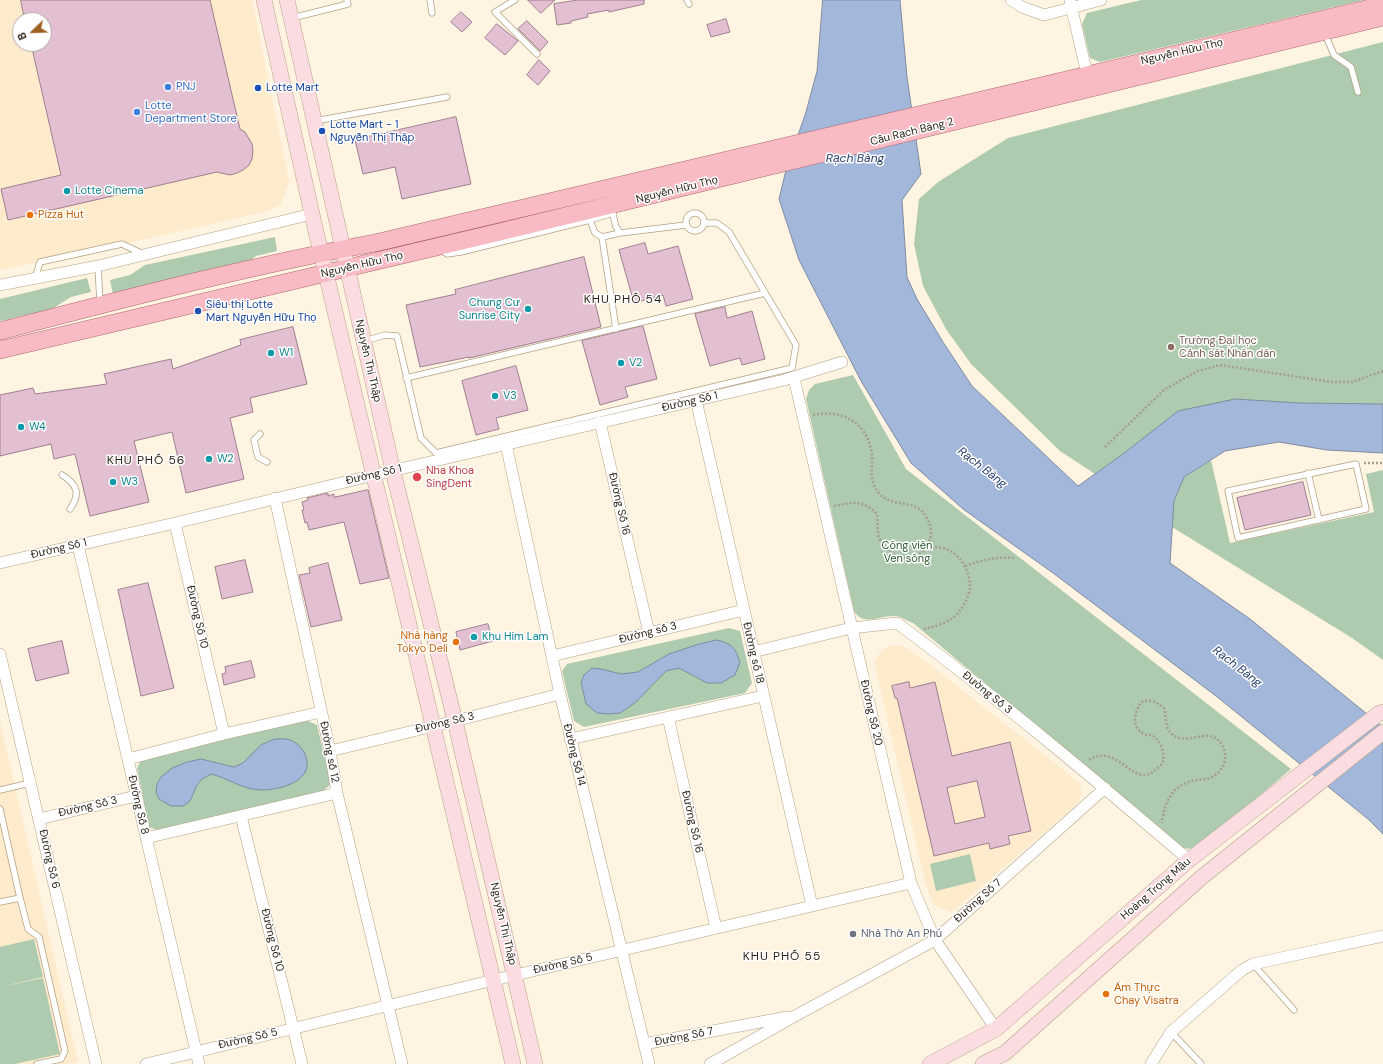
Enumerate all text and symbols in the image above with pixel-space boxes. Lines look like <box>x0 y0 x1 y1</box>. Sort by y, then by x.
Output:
north arrow <box>12 12 52 52</box>
text: B <box>14 30 30 42</box>
street label: Nguyễn Hữu Thọ <box>1140 36 1224 68</box>
place label: PNJ <box>176 80 195 94</box>
place label: Lotte Mart <box>266 81 319 95</box>
marker: PNJ <box>163 82 173 92</box>
marker: Lotte Mart <box>253 83 263 93</box>
place label: Lotte Department Store <box>145 99 237 125</box>
marker: Lotte Department Store <box>132 107 142 117</box>
street label: Cầu Rạch Bàng 2 <box>869 115 955 149</box>
place label: Lotte Mart - 1 Nguyễn Thị Thập <box>330 118 414 144</box>
marker: Lotte Mart - 1 Nguyễn Thị Thập <box>317 126 327 136</box>
water label: Rạch Bàng <box>826 152 884 166</box>
street label: Nguyễn Hữu Thọ <box>635 173 719 207</box>
place label: Lotte Cinema <box>75 184 143 198</box>
marker: Lotte Cinema <box>62 186 72 196</box>
place label: Pizza Hut <box>38 208 84 222</box>
marker: Pizza Hut <box>25 210 35 220</box>
street label: Nguyễn Hữu Thọ <box>320 249 404 281</box>
district label: KHU PHỐ 54 <box>584 293 662 307</box>
place label: Chung Cư Sunrise City <box>459 296 520 322</box>
place label: Siêu thị Lotte Mart Nguyễn Hữu Thọ <box>206 298 316 324</box>
marker: Chung Cư Sunrise City <box>523 304 533 314</box>
marker: Siêu thị Lotte Mart Nguyễn Hữu Thọ <box>193 306 203 316</box>
street label: Nguyễn Thị Thập <box>352 318 384 404</box>
place label: Trường Đại học Cảnh sát Nhân dân <box>1179 334 1276 360</box>
marker: Trường Đại học Cảnh sát Nhân dân <box>1166 342 1176 352</box>
place label: W1 <box>279 346 293 360</box>
marker: W1 <box>266 348 276 358</box>
place label: V2 <box>629 356 642 370</box>
marker: V2 <box>616 358 626 368</box>
place label: V3 <box>503 389 517 403</box>
street label: Đường Số 1 <box>661 389 719 415</box>
marker: V3 <box>490 391 500 401</box>
place label: W4 <box>29 420 46 434</box>
marker: W4 <box>16 422 26 432</box>
water label: Rạch Bàng <box>955 444 1009 492</box>
place label: W2 <box>217 452 234 466</box>
district label: KHU PHỐ 56 <box>107 454 185 468</box>
marker: W2 <box>204 454 214 464</box>
street label: Đường Số 1 <box>345 462 403 488</box>
place label: Nha Khoa SingDent <box>426 464 474 490</box>
marker: Nha Khoa SingDent <box>411 471 423 483</box>
street label: Đường Số 16 <box>605 471 633 537</box>
place label: W3 <box>121 475 138 489</box>
marker: W3 <box>108 477 118 487</box>
street label: Đường Số 1 <box>30 536 88 562</box>
park label: Công viên Ven sông <box>882 539 932 565</box>
street label: Đường Số 10 <box>183 584 211 650</box>
street label: Đường số 3 <box>618 619 678 647</box>
street label: Đường số 18 <box>740 621 766 685</box>
place label: Nhà hàng Tokyo Deli <box>397 629 448 655</box>
place label: Khu Him Lam <box>482 630 548 644</box>
marker: Khu Him Lam <box>469 632 479 642</box>
marker: Nhà hàng Tokyo Deli <box>451 637 461 647</box>
water label: Rạch Bàng <box>1210 643 1264 691</box>
street label: Đường Số 3 <box>959 669 1015 717</box>
street label: Đường Số 20 <box>857 679 885 747</box>
street label: Đường Số 3 <box>414 710 476 736</box>
street label: Đường số 12 <box>317 720 341 784</box>
street label: Đường Số 14 <box>560 723 588 787</box>
street label: Đường Số 8 <box>125 774 151 836</box>
street label: Đường Số 16 <box>678 789 706 855</box>
street label: Đường Số 3 <box>57 794 119 820</box>
street label: Đường Số 6 <box>36 828 62 890</box>
street label: Hoàng Trọng Mậu <box>1118 855 1194 923</box>
street label: Đường Số 7 <box>951 876 1005 926</box>
street label: Nguyễn Thị Thập <box>487 881 519 967</box>
street label: Đường Số 10 <box>258 907 286 973</box>
place label: Nhà Thờ An Phú <box>861 927 942 941</box>
marker: Nhà Thờ An Phú <box>848 929 858 939</box>
district label: KHU PHỐ 55 <box>743 950 821 964</box>
street label: Đường Số 5 <box>532 951 594 977</box>
place label: Ẩm Thực Chay Visatra <box>1114 981 1179 1007</box>
marker: Ẩm Thực Chay Visatra <box>1101 989 1111 999</box>
street label: Đường Số 7 <box>654 1025 714 1049</box>
street label: Đường Số 5 <box>217 1026 279 1052</box>

